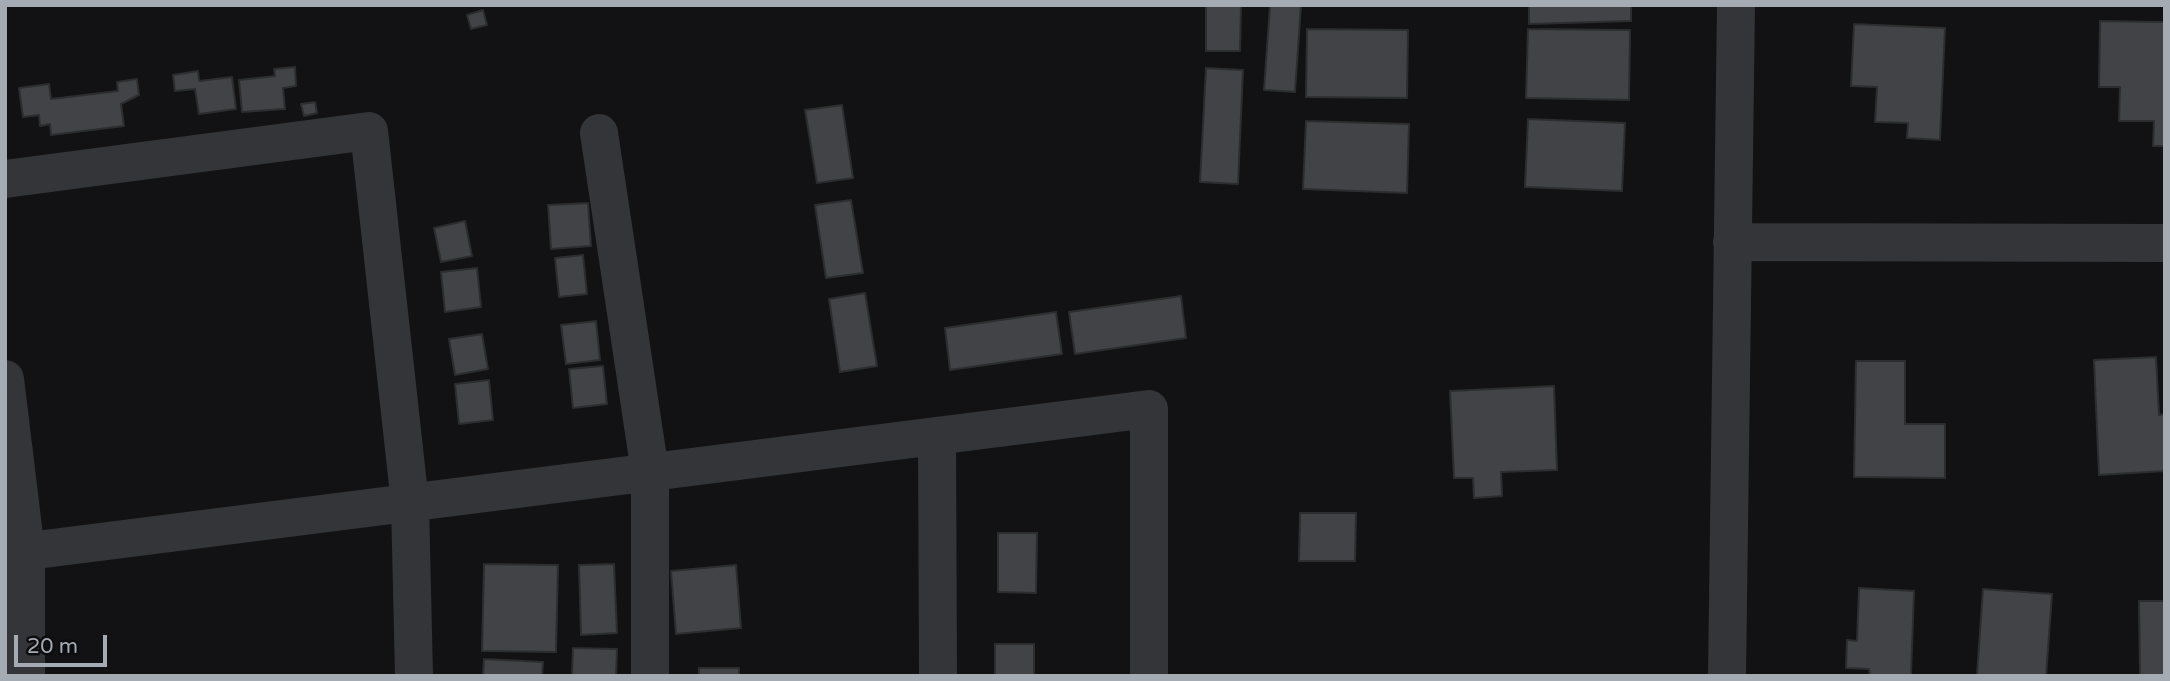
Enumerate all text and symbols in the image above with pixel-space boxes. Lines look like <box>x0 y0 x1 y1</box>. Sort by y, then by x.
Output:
scale bar <box>18 622 110 666</box>
text: 20 m <box>27 634 78 659</box>

